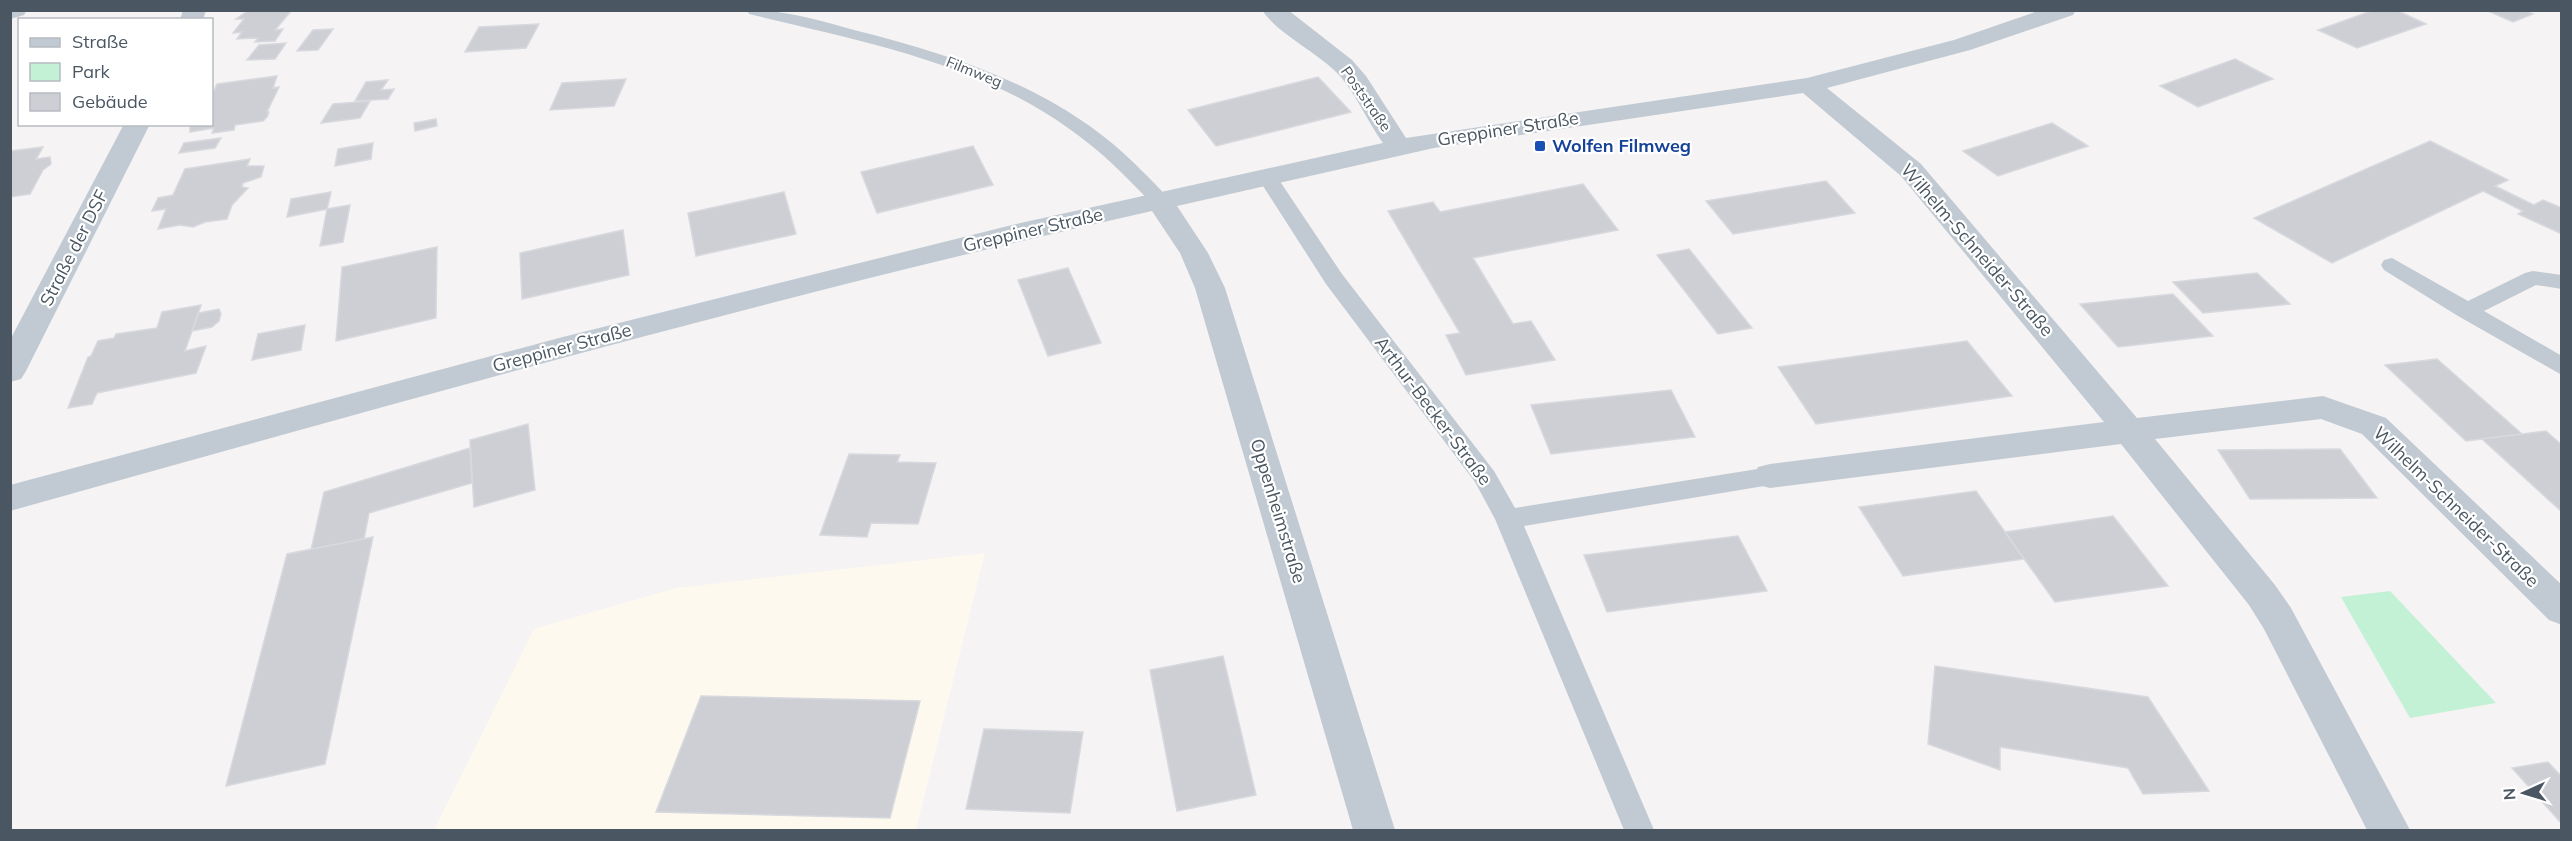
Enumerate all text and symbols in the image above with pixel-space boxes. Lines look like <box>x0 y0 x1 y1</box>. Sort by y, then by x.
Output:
legend <box>18 18 213 126</box>
text: Straße <box>72 30 128 53</box>
street label: Filmweg <box>943 52 1005 91</box>
text: Park <box>72 60 111 83</box>
street label: Poststraße <box>1337 62 1396 135</box>
text: Gebäude <box>72 90 148 113</box>
street label: Greppiner Straße <box>1436 106 1580 151</box>
place label: Wolfen Filmweg <box>1552 134 1691 157</box>
marker: Wolfen Filmweg <box>1533 139 1547 153</box>
street label: Wilhelm-Schneider-Straße <box>1896 158 2059 341</box>
street label: Straße der DSF <box>34 186 113 310</box>
street label: Greppiner Straße <box>961 202 1105 257</box>
street label: Greppiner Straße <box>490 318 634 377</box>
street label: Arthur-Becker-Straße <box>1370 332 1497 490</box>
street label: Wilhelm-Schneider-Straße <box>2369 421 2544 592</box>
street label: Oppenheimstraße <box>1246 436 1311 586</box>
north arrow <box>2494 763 2554 823</box>
text: N <box>2499 787 2519 801</box>

